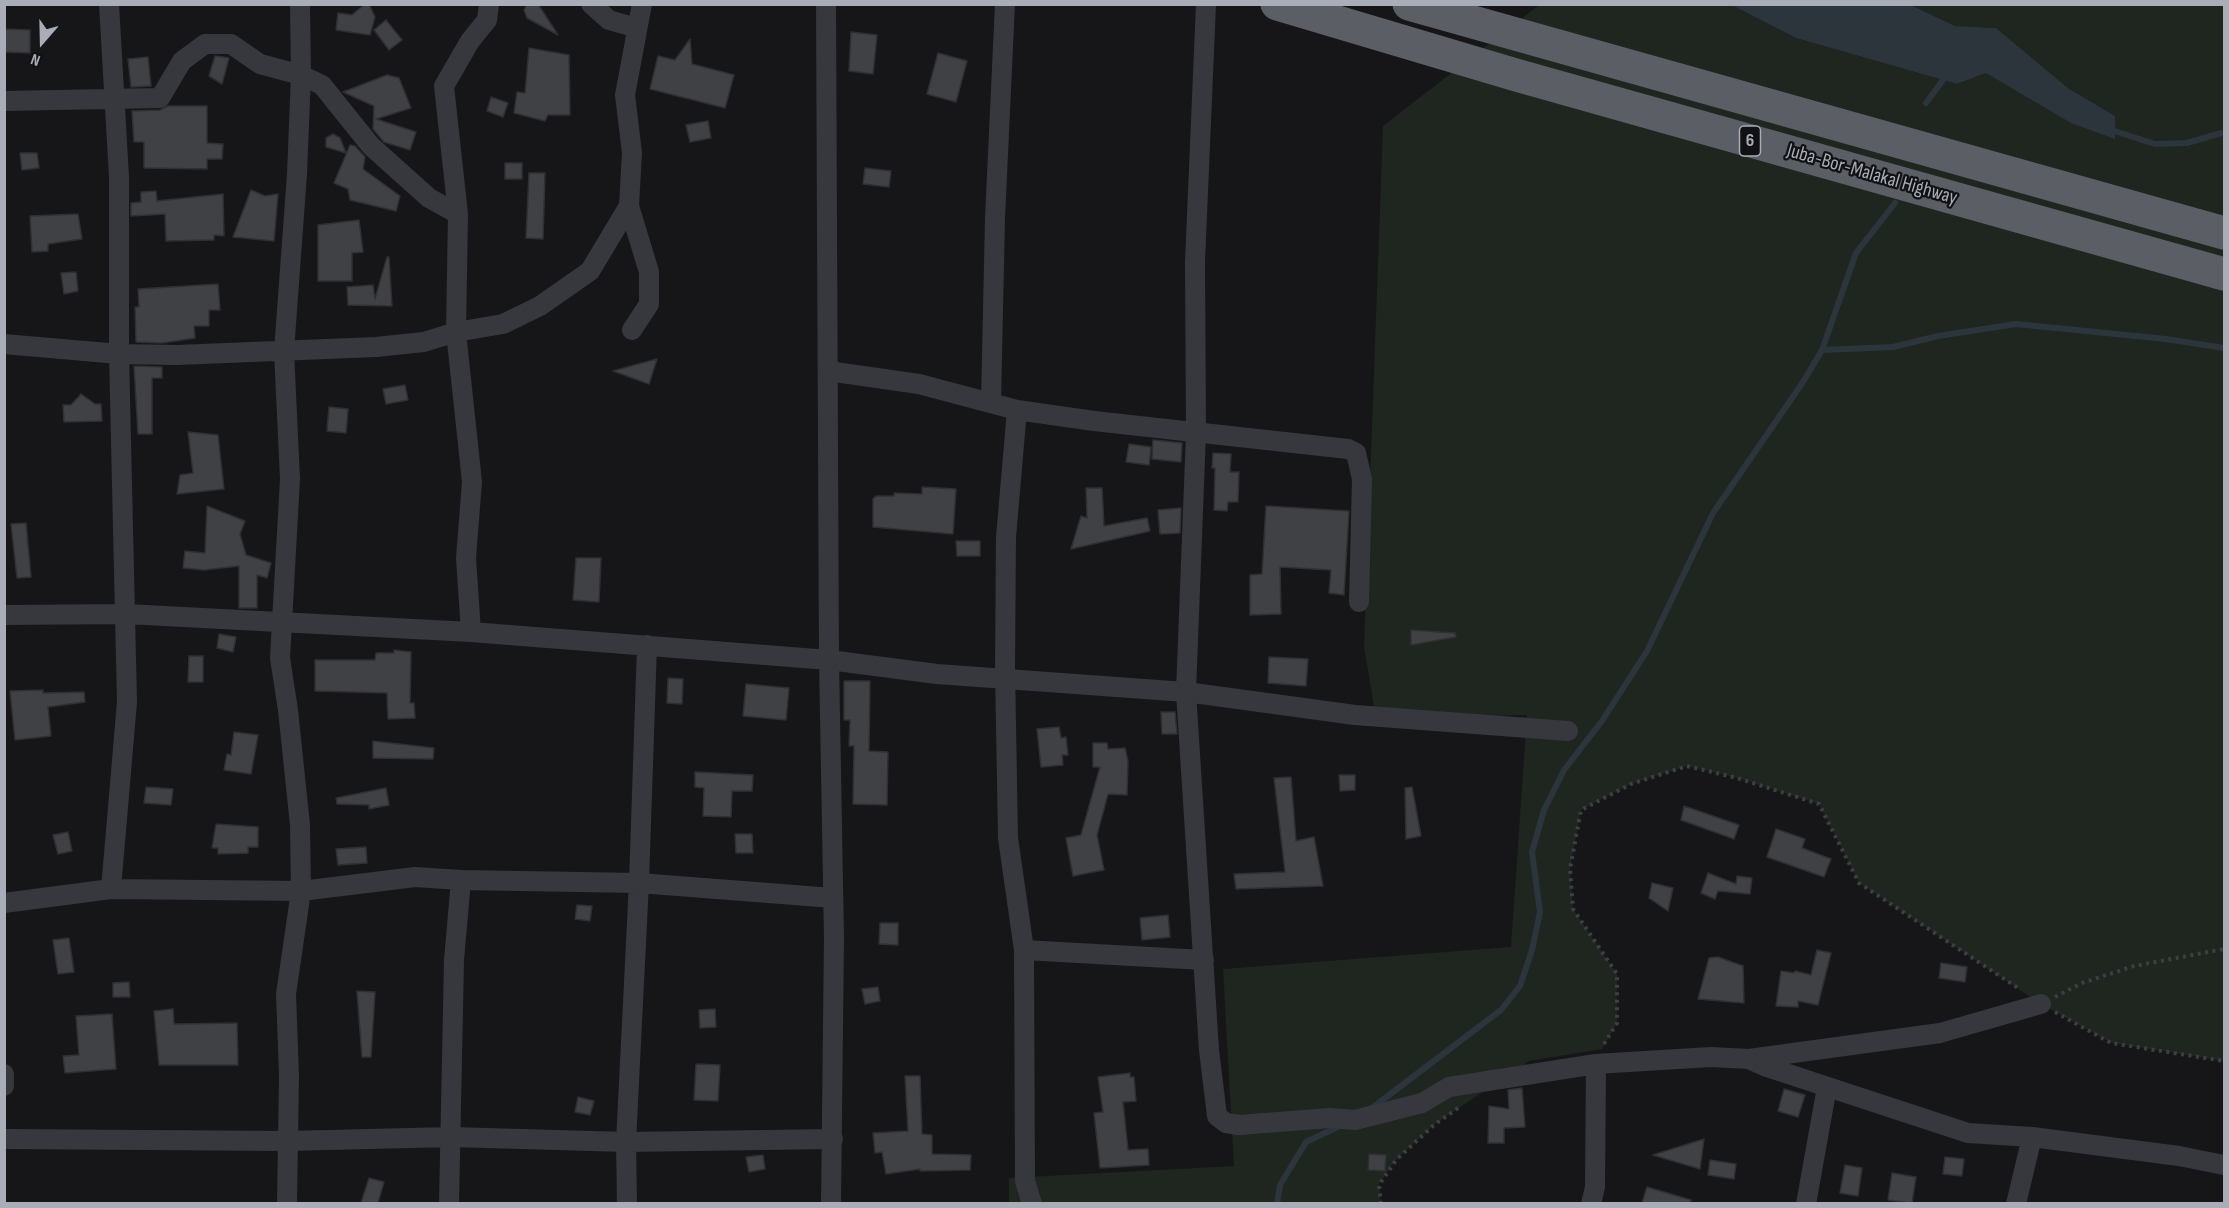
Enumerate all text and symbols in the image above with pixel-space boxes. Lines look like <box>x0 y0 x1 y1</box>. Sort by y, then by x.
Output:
north arrow <box>12 12 72 72</box>
text: N <box>28 49 43 70</box>
road number: 6 <box>1740 126 1760 156</box>
street label: Juba-Bor-Malakal Highway <box>1784 139 1960 211</box>

